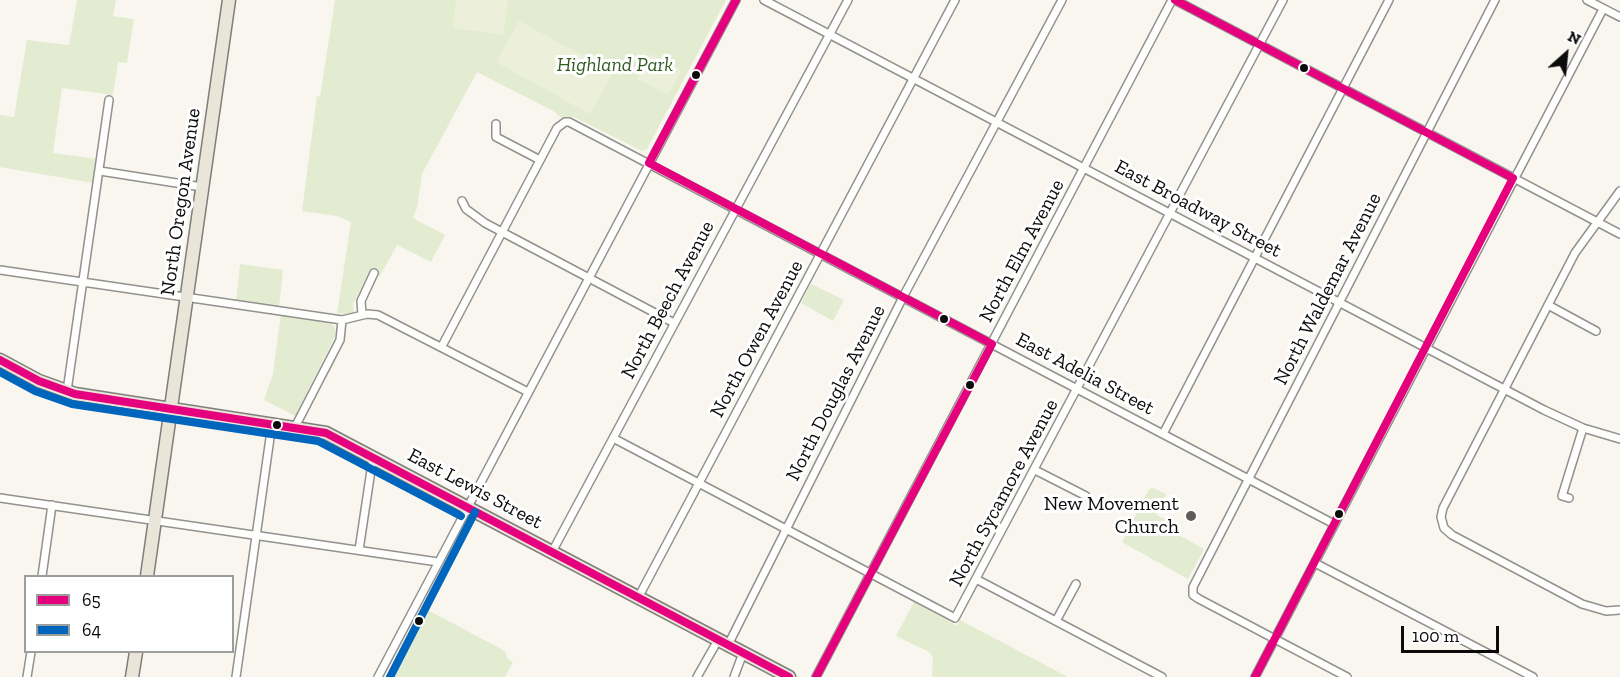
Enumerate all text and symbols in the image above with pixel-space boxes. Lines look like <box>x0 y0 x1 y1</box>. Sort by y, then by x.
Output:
north arrow <box>1536 24 1596 84</box>
text: N <box>1565 26 1584 49</box>
park label: Highland Park <box>557 53 673 77</box>
unlabelled marker <box>1298 62 1310 74</box>
unlabelled marker <box>690 69 702 81</box>
street label: North Oregon Avenue <box>156 107 206 297</box>
street label: East Broadway Street <box>1111 155 1285 263</box>
street label: North Elm Avenue <box>974 175 1070 327</box>
street label: North Waldemar Avenue <box>1269 189 1387 389</box>
street label: North Beech Avenue <box>616 217 720 383</box>
street label: North Owen Avenue <box>705 256 809 422</box>
street label: North Douglas Avenue <box>781 301 891 485</box>
unlabelled marker <box>938 313 950 325</box>
street label: East Adelia Street <box>1012 327 1158 421</box>
unlabelled marker <box>964 379 976 391</box>
street label: North Sycamore Avenue <box>944 395 1064 591</box>
unlabelled marker <box>271 419 283 431</box>
street label: East Lewis Street <box>404 443 546 535</box>
place label: New Movement Church <box>1044 492 1179 539</box>
unlabelled marker <box>1333 508 1345 520</box>
marker: New Movement Church <box>1184 509 1198 523</box>
legend <box>24 575 234 653</box>
text: 65 <box>82 589 101 611</box>
scale bar <box>1404 614 1502 652</box>
unlabelled marker <box>413 615 425 627</box>
text: 64 <box>82 619 101 641</box>
text: 100 m <box>1412 625 1459 647</box>

